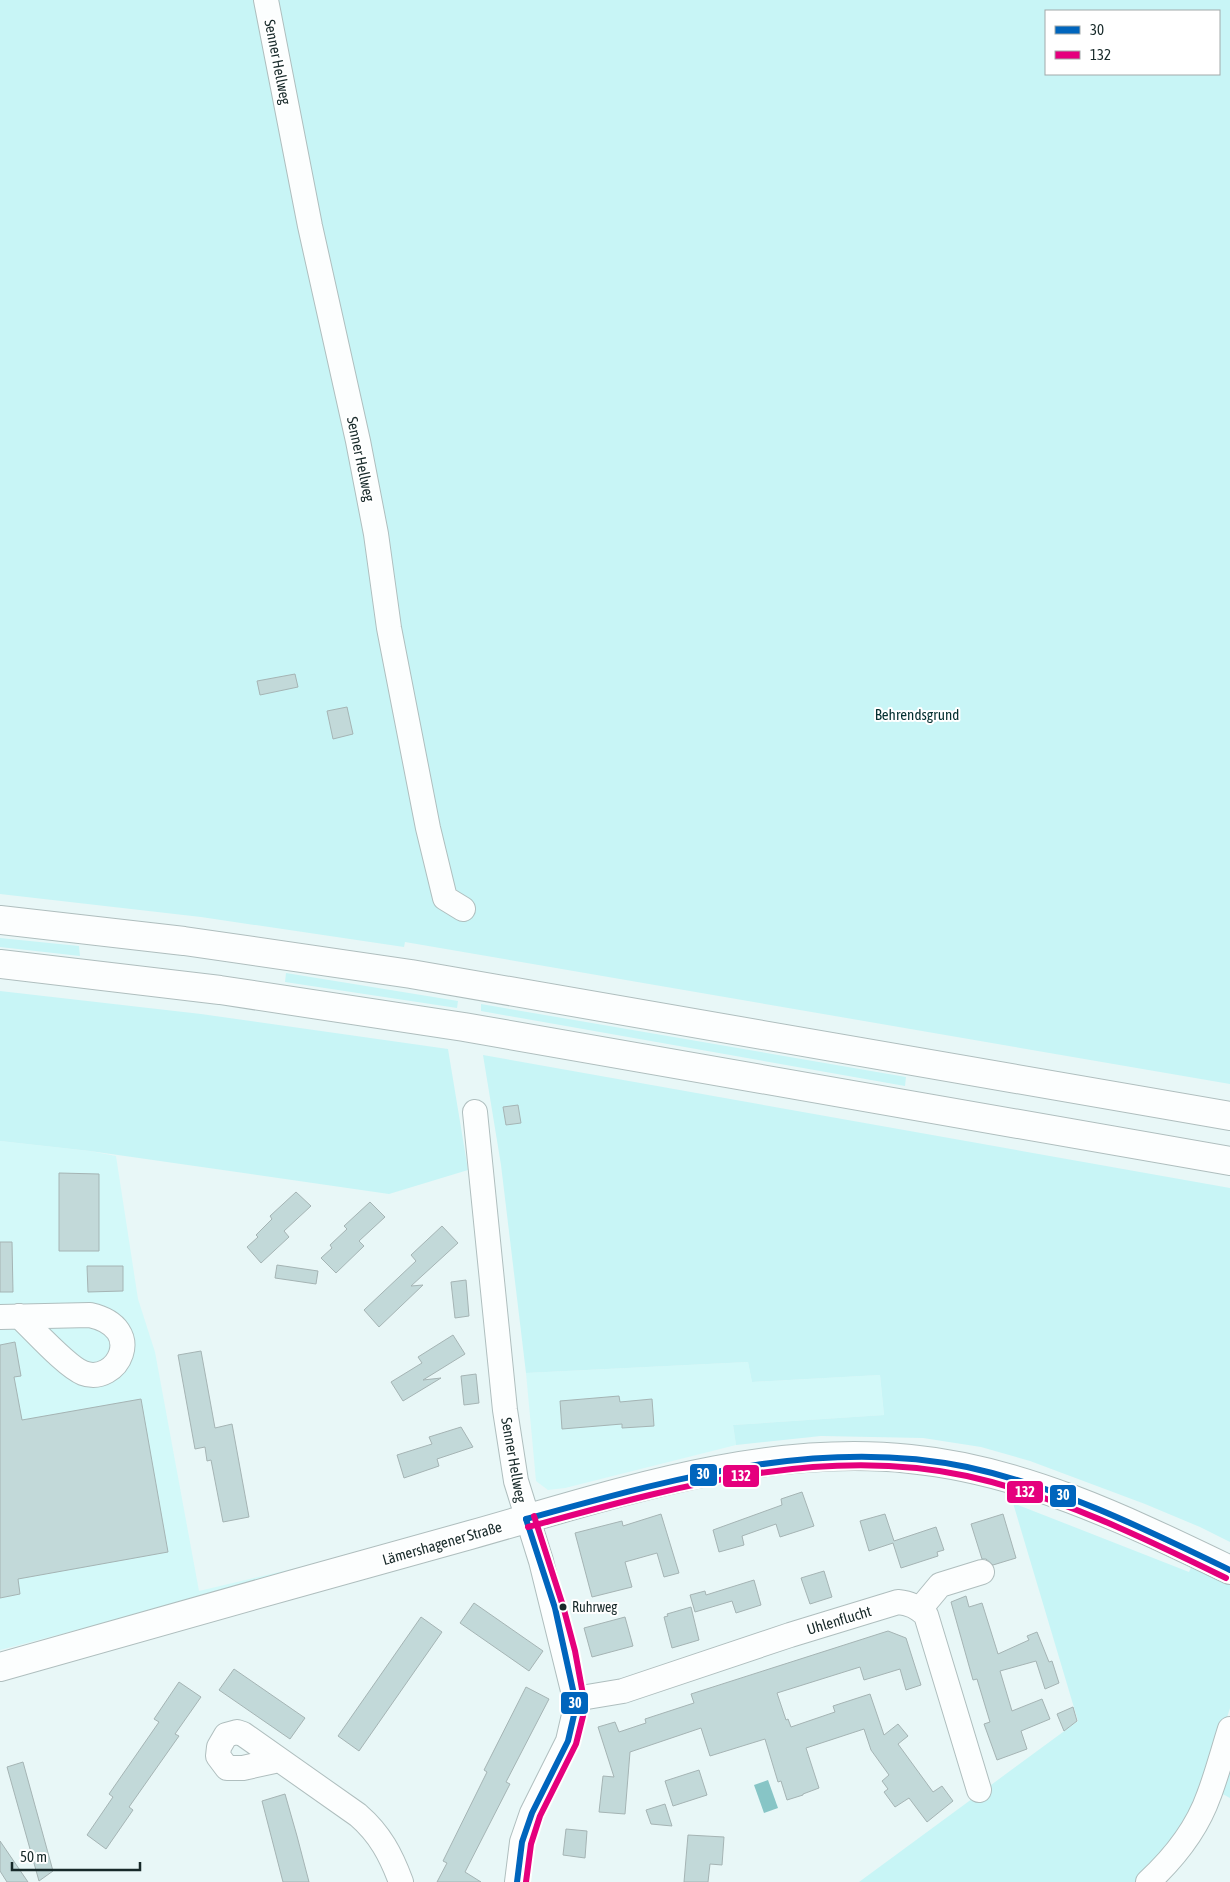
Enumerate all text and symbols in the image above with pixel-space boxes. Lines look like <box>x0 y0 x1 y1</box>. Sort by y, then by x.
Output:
legend <box>1045 10 1220 75</box>
street label: Senner Hellweg <box>261 18 295 107</box>
text: 30 <box>1090 21 1104 38</box>
text: 132 <box>1090 46 1111 63</box>
street label: Senner Hellweg <box>344 415 378 504</box>
park label: Behrendsgrund <box>875 706 959 723</box>
street label: Senner Hellweg <box>498 1416 530 1505</box>
line badge: 30 <box>689 1463 718 1487</box>
line badge: 132 <box>722 1464 760 1488</box>
text: 30 <box>696 1466 710 1482</box>
text: 132 <box>731 1468 751 1484</box>
line badge: 132 <box>1006 1480 1044 1504</box>
text: 132 <box>1015 1484 1035 1500</box>
line badge: 30 <box>1049 1484 1077 1508</box>
text: 30 <box>1056 1487 1070 1503</box>
street label: Lämershagener Straße <box>380 1518 504 1568</box>
place label: Ruhrweg <box>572 1599 617 1615</box>
marker: Ruhrweg <box>558 1602 568 1612</box>
street label: Uhlenflucht <box>805 1602 873 1638</box>
line badge: 30 <box>560 1691 589 1715</box>
text: 30 <box>568 1695 582 1711</box>
scale bar <box>12 1840 140 1872</box>
text: 50 m <box>20 1848 47 1865</box>

